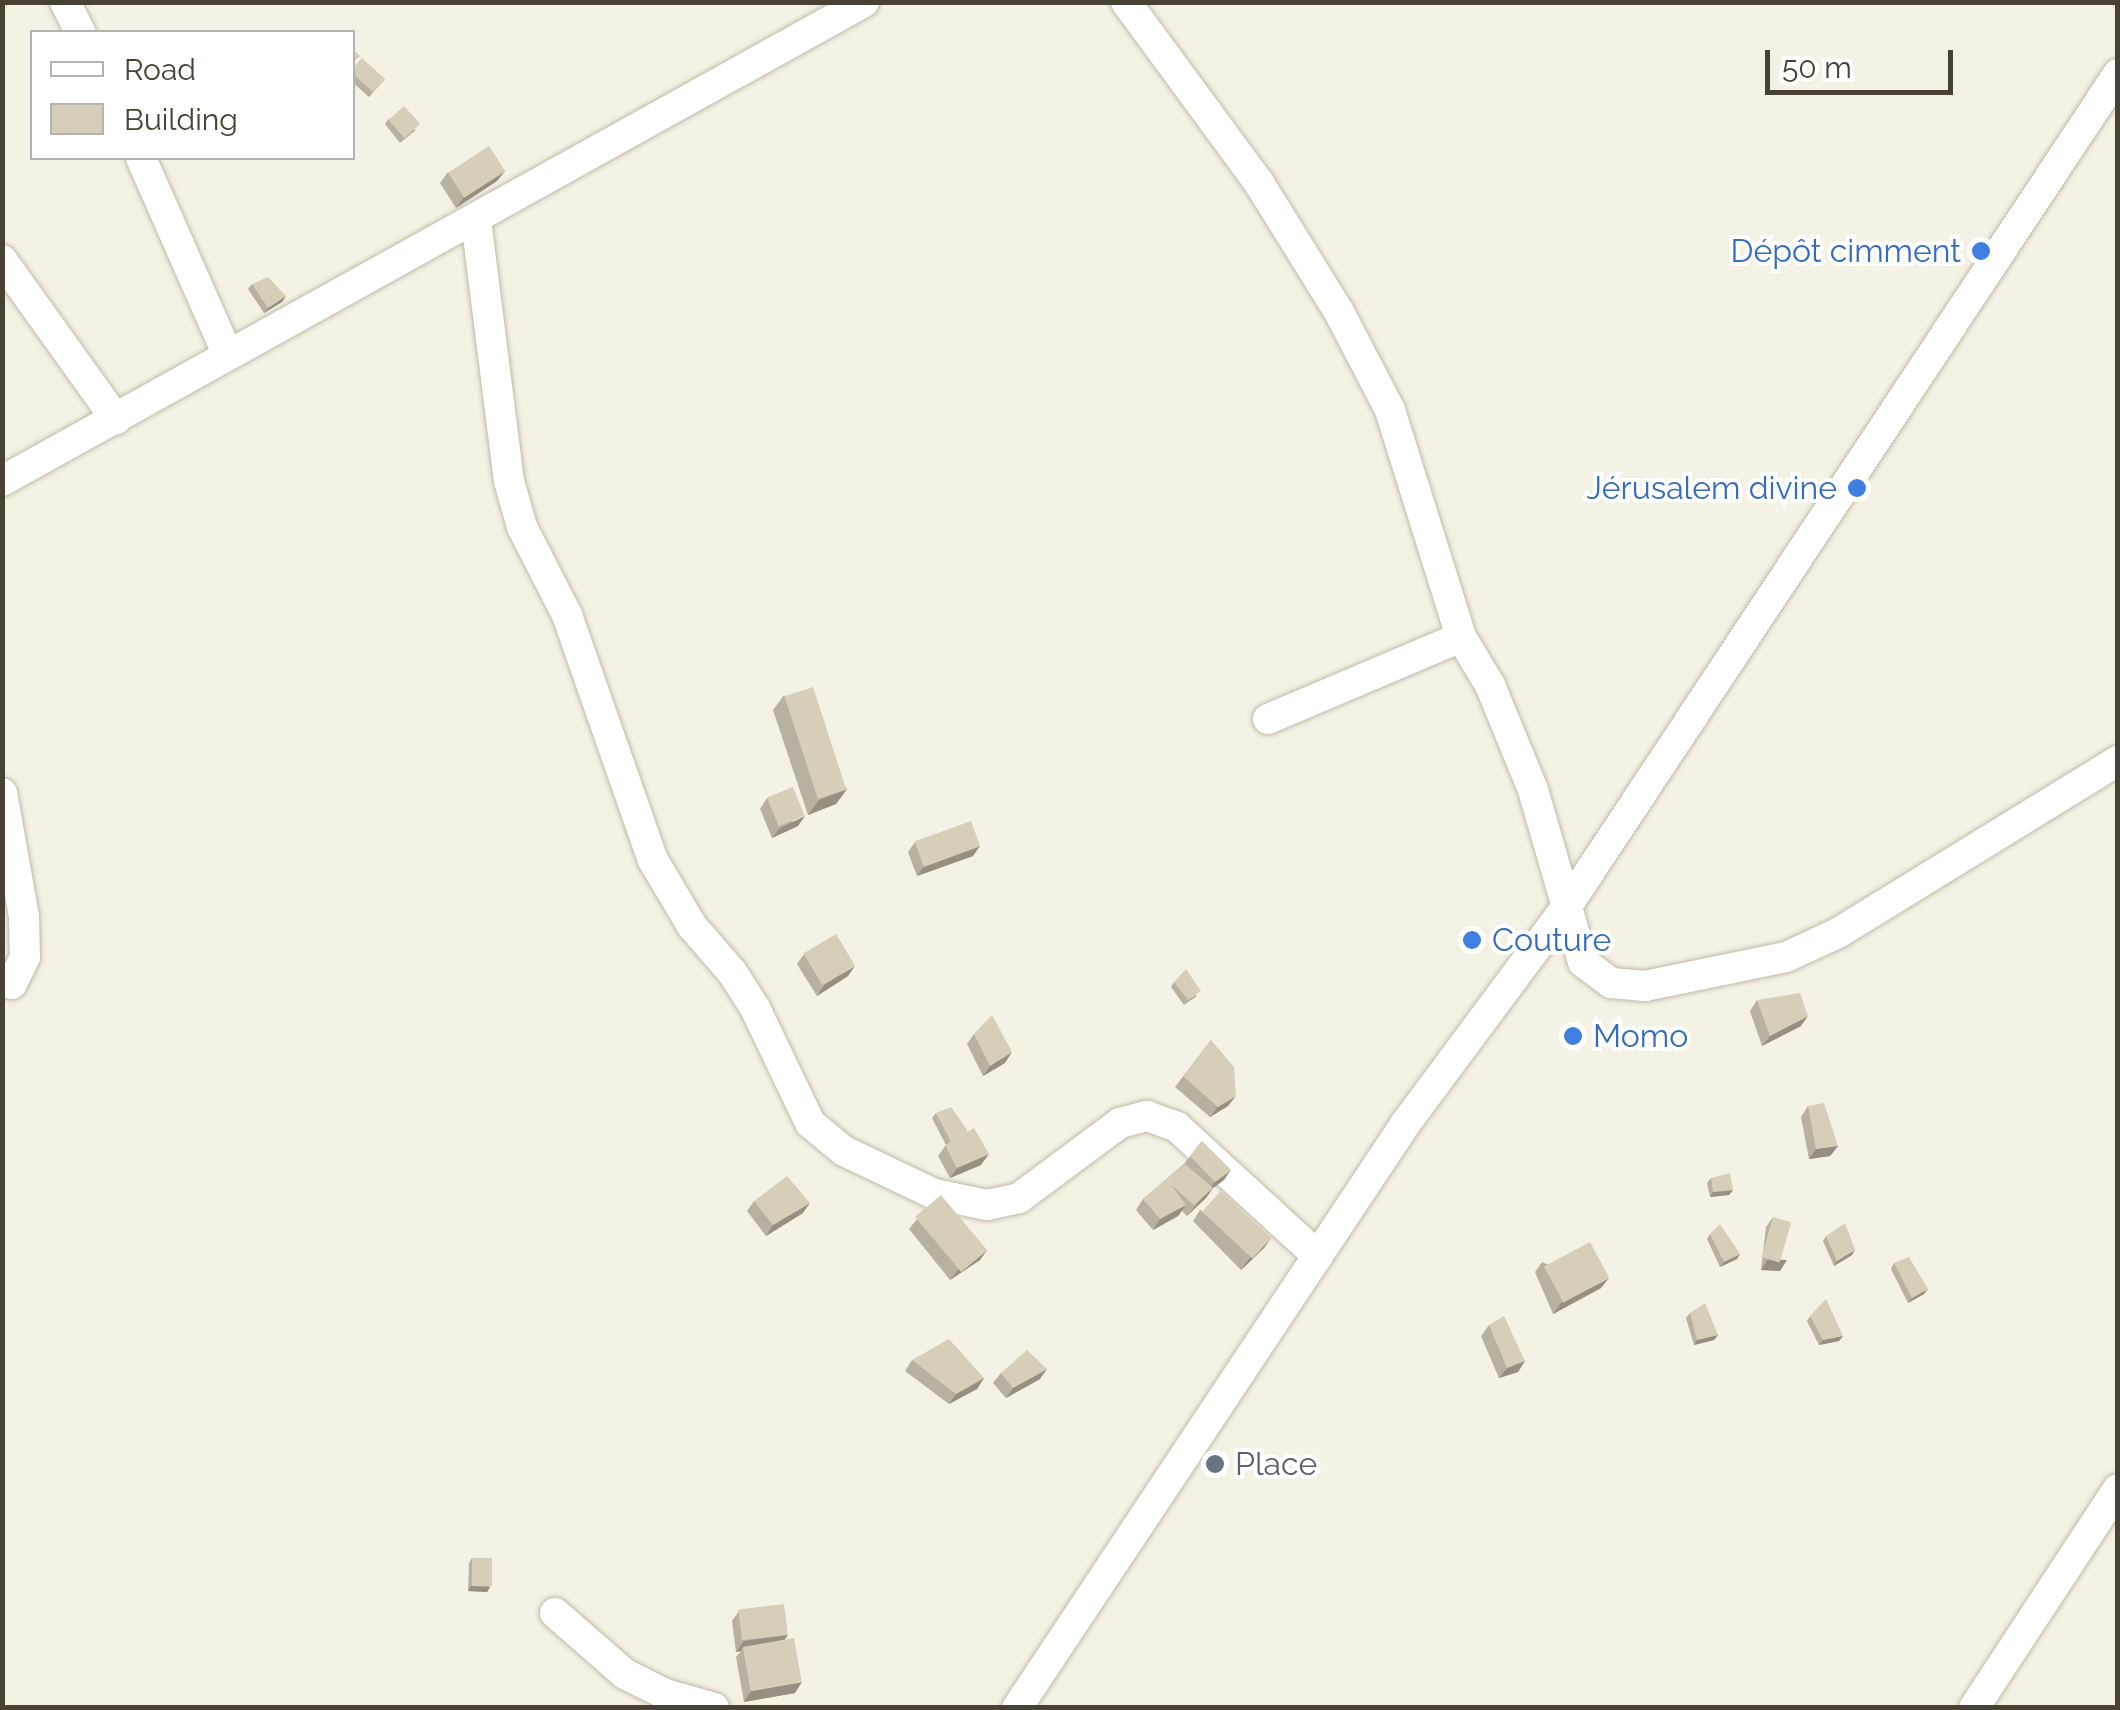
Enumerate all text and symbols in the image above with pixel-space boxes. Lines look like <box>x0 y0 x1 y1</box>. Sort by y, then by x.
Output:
legend <box>30 30 355 160</box>
scale bar <box>1770 30 1958 92</box>
text: 50 m <box>1782 50 1852 85</box>
text: Road <box>124 52 196 87</box>
text: Building <box>124 102 238 137</box>
place label: Dépôt cimment <box>1731 232 1961 270</box>
marker: Dépôt cimment <box>1970 240 1992 262</box>
place label: Jérusalem divine <box>1587 469 1837 507</box>
marker: Jérusalem divine <box>1846 477 1868 499</box>
place label: Couture <box>1492 921 1611 959</box>
marker: Couture <box>1461 929 1483 951</box>
place label: Momo <box>1593 1017 1688 1055</box>
marker: Momo <box>1562 1025 1584 1047</box>
place label: Place <box>1235 1445 1317 1483</box>
marker: Place <box>1204 1453 1226 1475</box>

